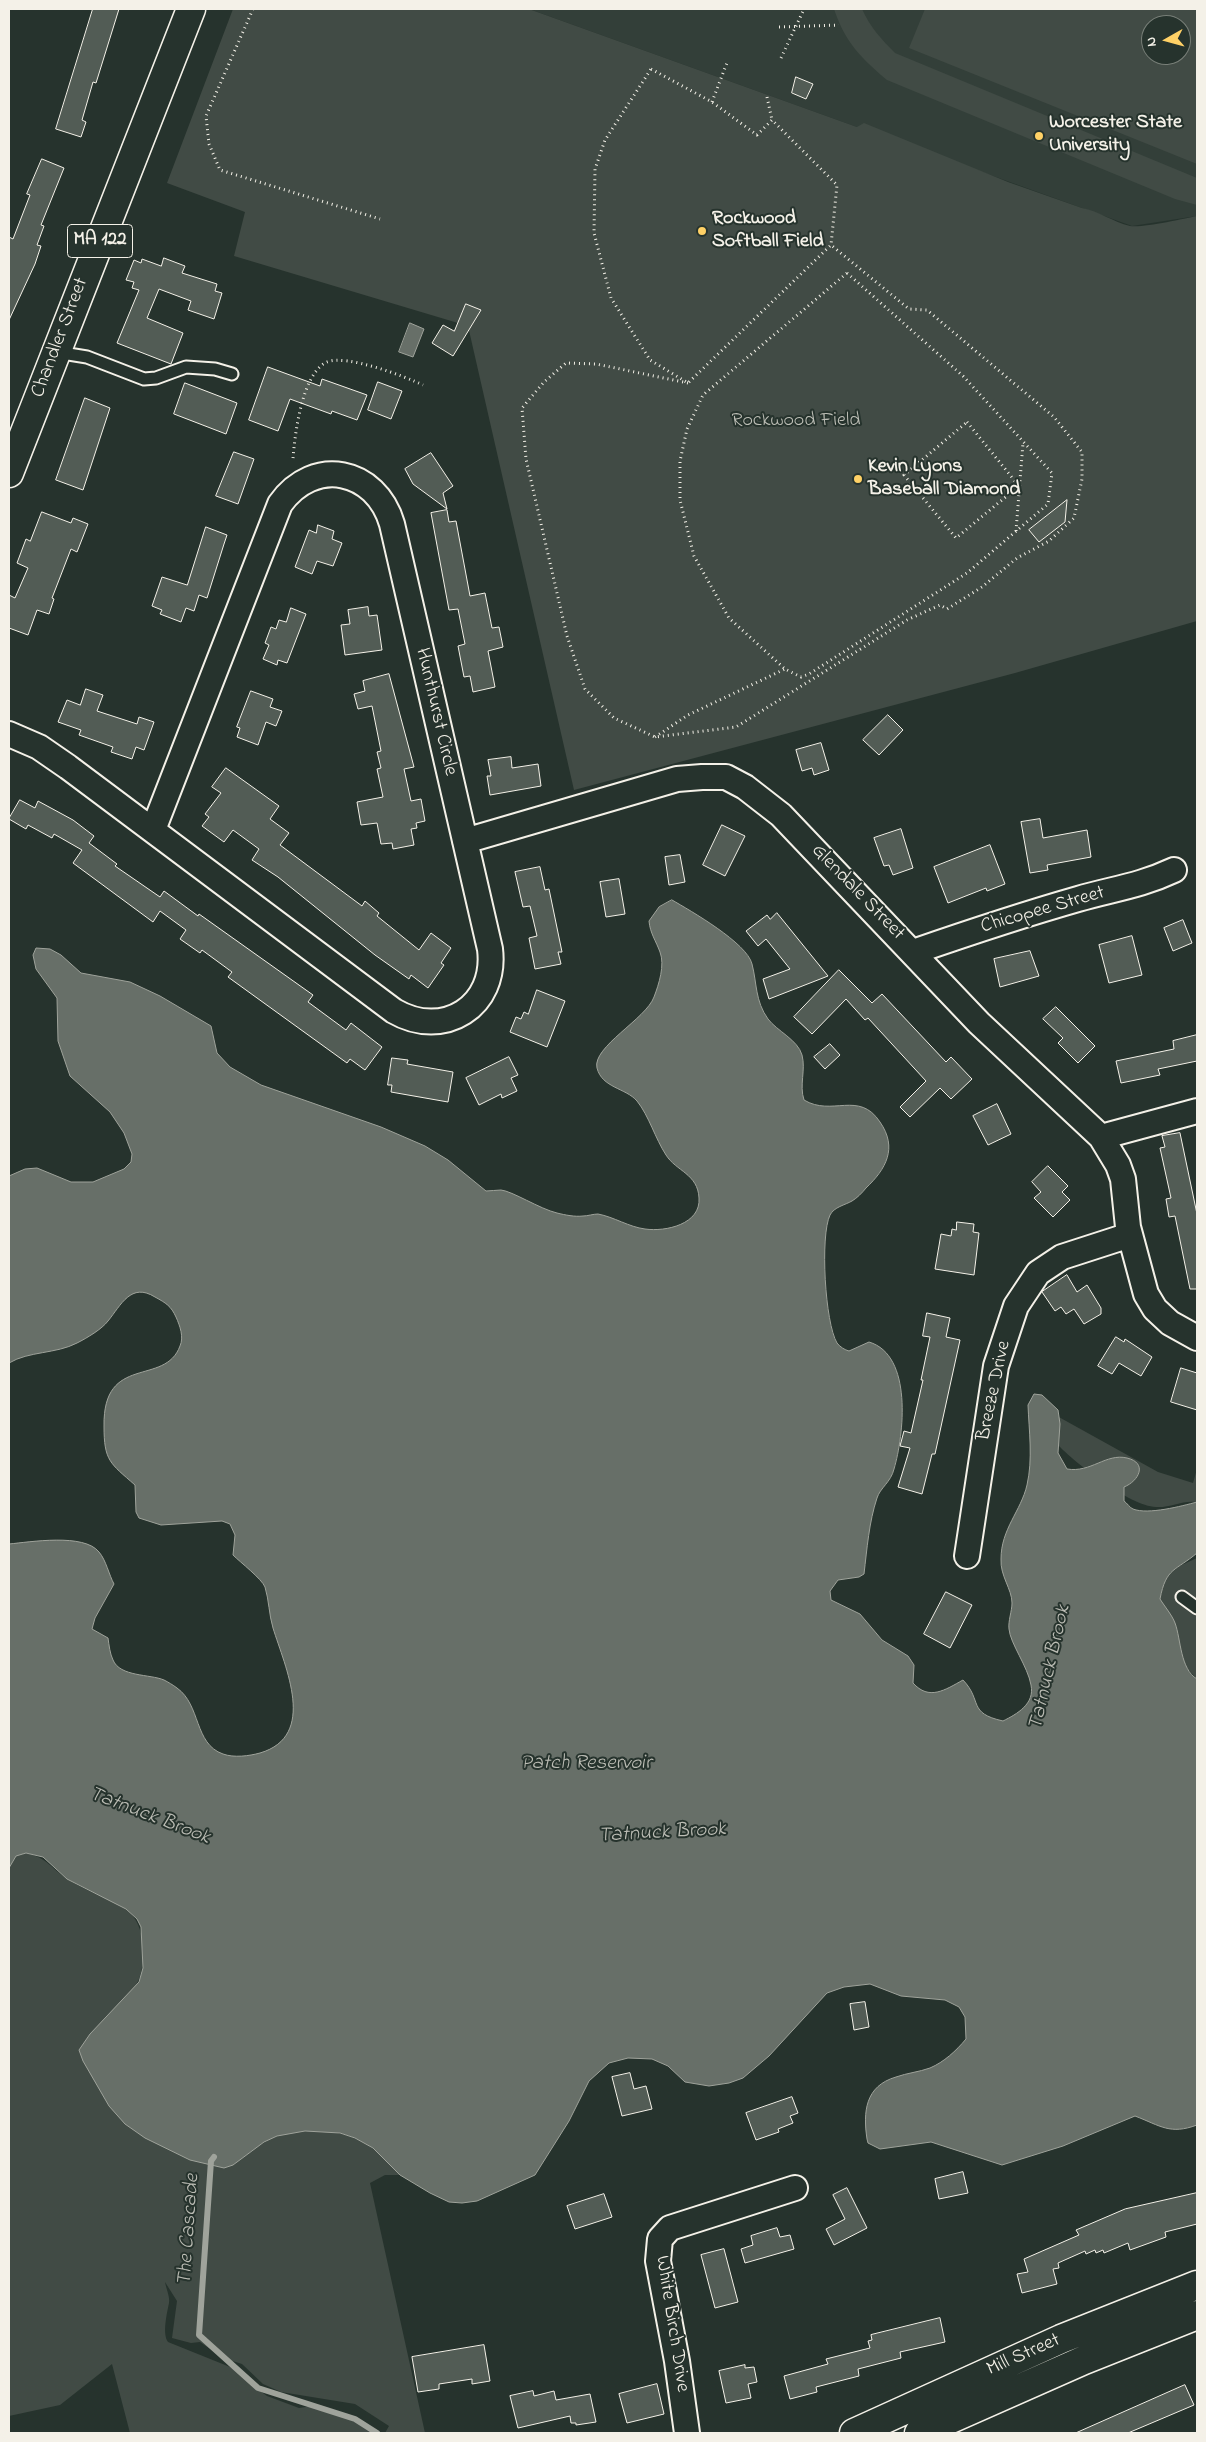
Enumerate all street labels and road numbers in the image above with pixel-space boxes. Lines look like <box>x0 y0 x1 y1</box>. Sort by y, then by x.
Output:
road number: MA 122 <box>68 225 132 258</box>
street label: Chandler Street <box>27 275 95 401</box>
street label: Hunthurst Circle <box>409 646 461 778</box>
street label: Glendale Street <box>805 840 909 946</box>
street label: Chicopee Street <box>978 882 1108 940</box>
street label: Breeze Drive <box>973 1339 1017 1443</box>
street label: White Birch Drive <box>648 2254 694 2394</box>
street label: Mill Street <box>984 2329 1064 2383</box>

